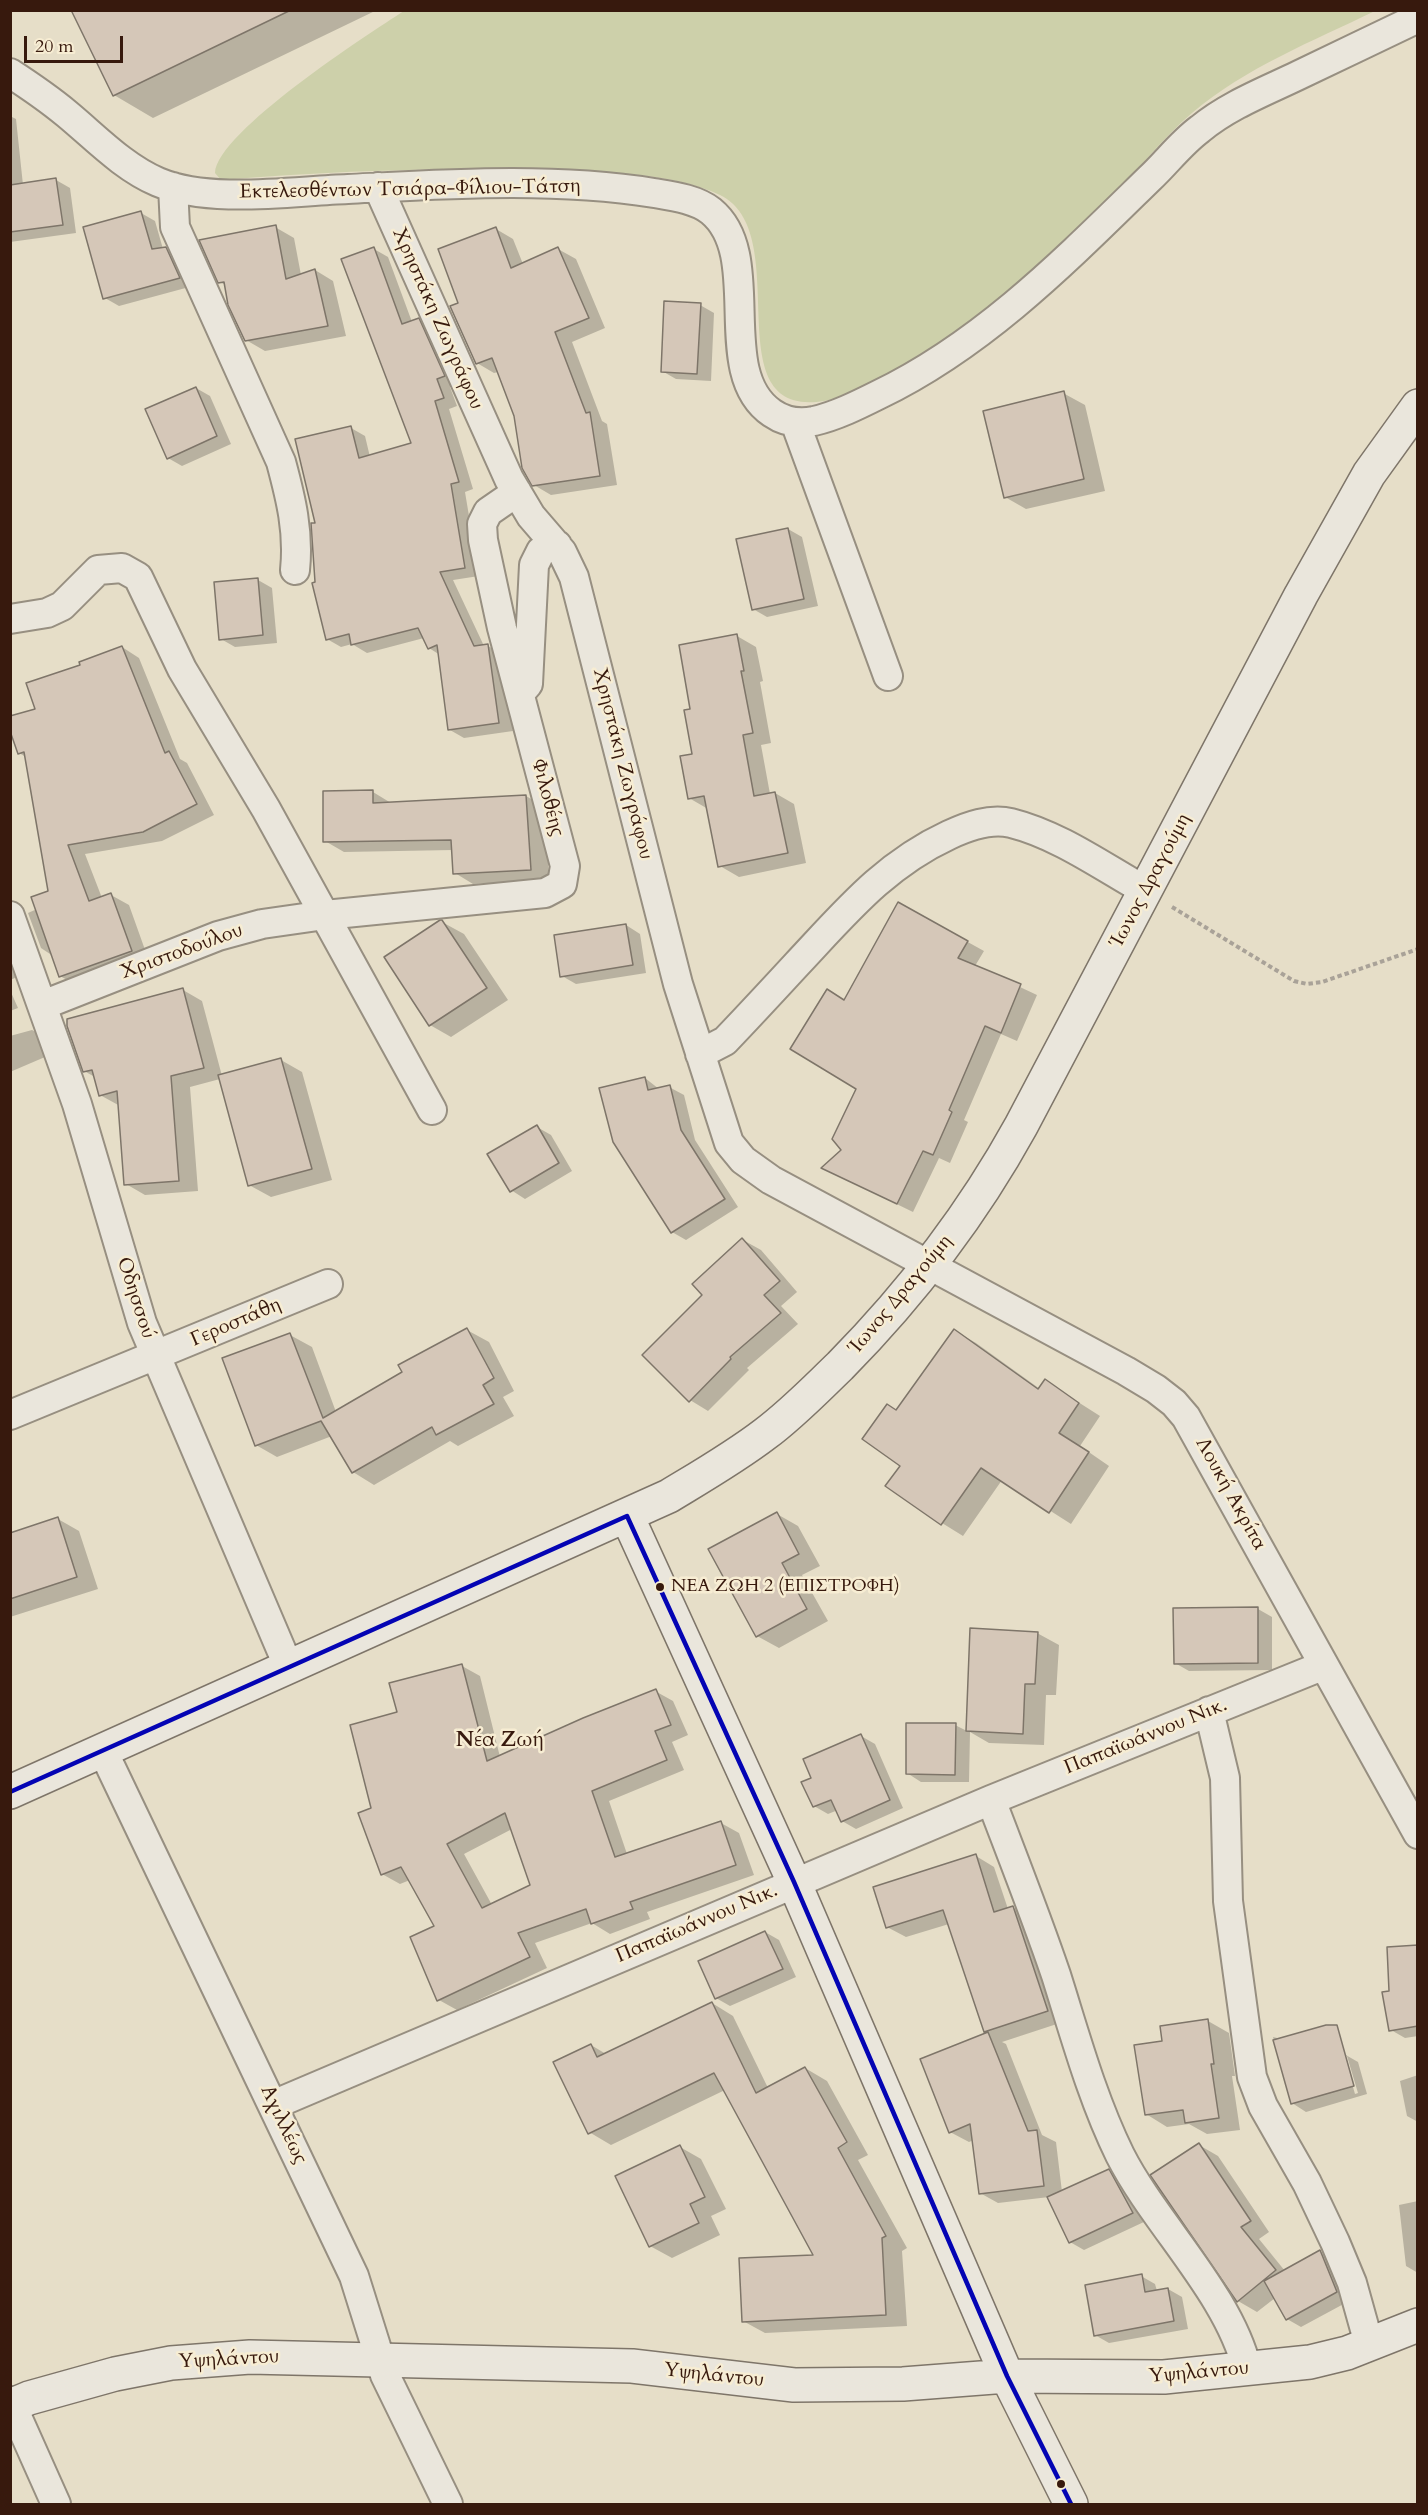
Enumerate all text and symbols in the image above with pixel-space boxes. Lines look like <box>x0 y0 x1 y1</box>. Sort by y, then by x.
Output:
scale bar <box>27 24 126 62</box>
text: 20 m <box>35 34 74 59</box>
street label: Εκτελεσθέντων Τσιάρα-Φίλιου-Τάτση <box>239 175 581 205</box>
street label: Χρηστάκη Ζωγράφου <box>386 224 488 414</box>
street label: Χρηστάκη Ζωγράφου <box>587 666 657 862</box>
street label: Φιλοθέης <box>525 757 569 839</box>
street label: Ίωνος Δραγούμη <box>1106 810 1196 952</box>
street label: Χριστοδούλου <box>118 919 246 985</box>
street label: Ίωνος Δραγούμη <box>844 1231 958 1359</box>
street label: Οδησσού <box>111 1254 159 1342</box>
street label: Γεροστάθη <box>187 1293 285 1353</box>
street label: Λουκή Ακρίτα <box>1189 1434 1271 1554</box>
place label: ΝΕΑ ΖΩΗ 2 (ΕΠΙΣΤΡΟΦΗ) <box>671 1576 900 1598</box>
marker: ΝΕΑ ΖΩΗ 2 (ΕΠΙΣΤΡΟΦΗ) <box>654 1581 666 1593</box>
street label: Παπαϊωάννου Νικ. <box>1061 1693 1231 1781</box>
district label: Νέα Ζωή <box>456 1728 544 1754</box>
street label: Παπαϊωάννου Νικ. <box>612 1879 782 1969</box>
street label: Αχιλλέως <box>254 2082 312 2168</box>
street label: Υψηλάντου <box>178 2345 280 2375</box>
street label: Υψηλάντου <box>1148 2357 1250 2389</box>
street label: Υψηλάντου <box>663 2359 765 2393</box>
unlabelled marker <box>1055 2478 1067 2490</box>

